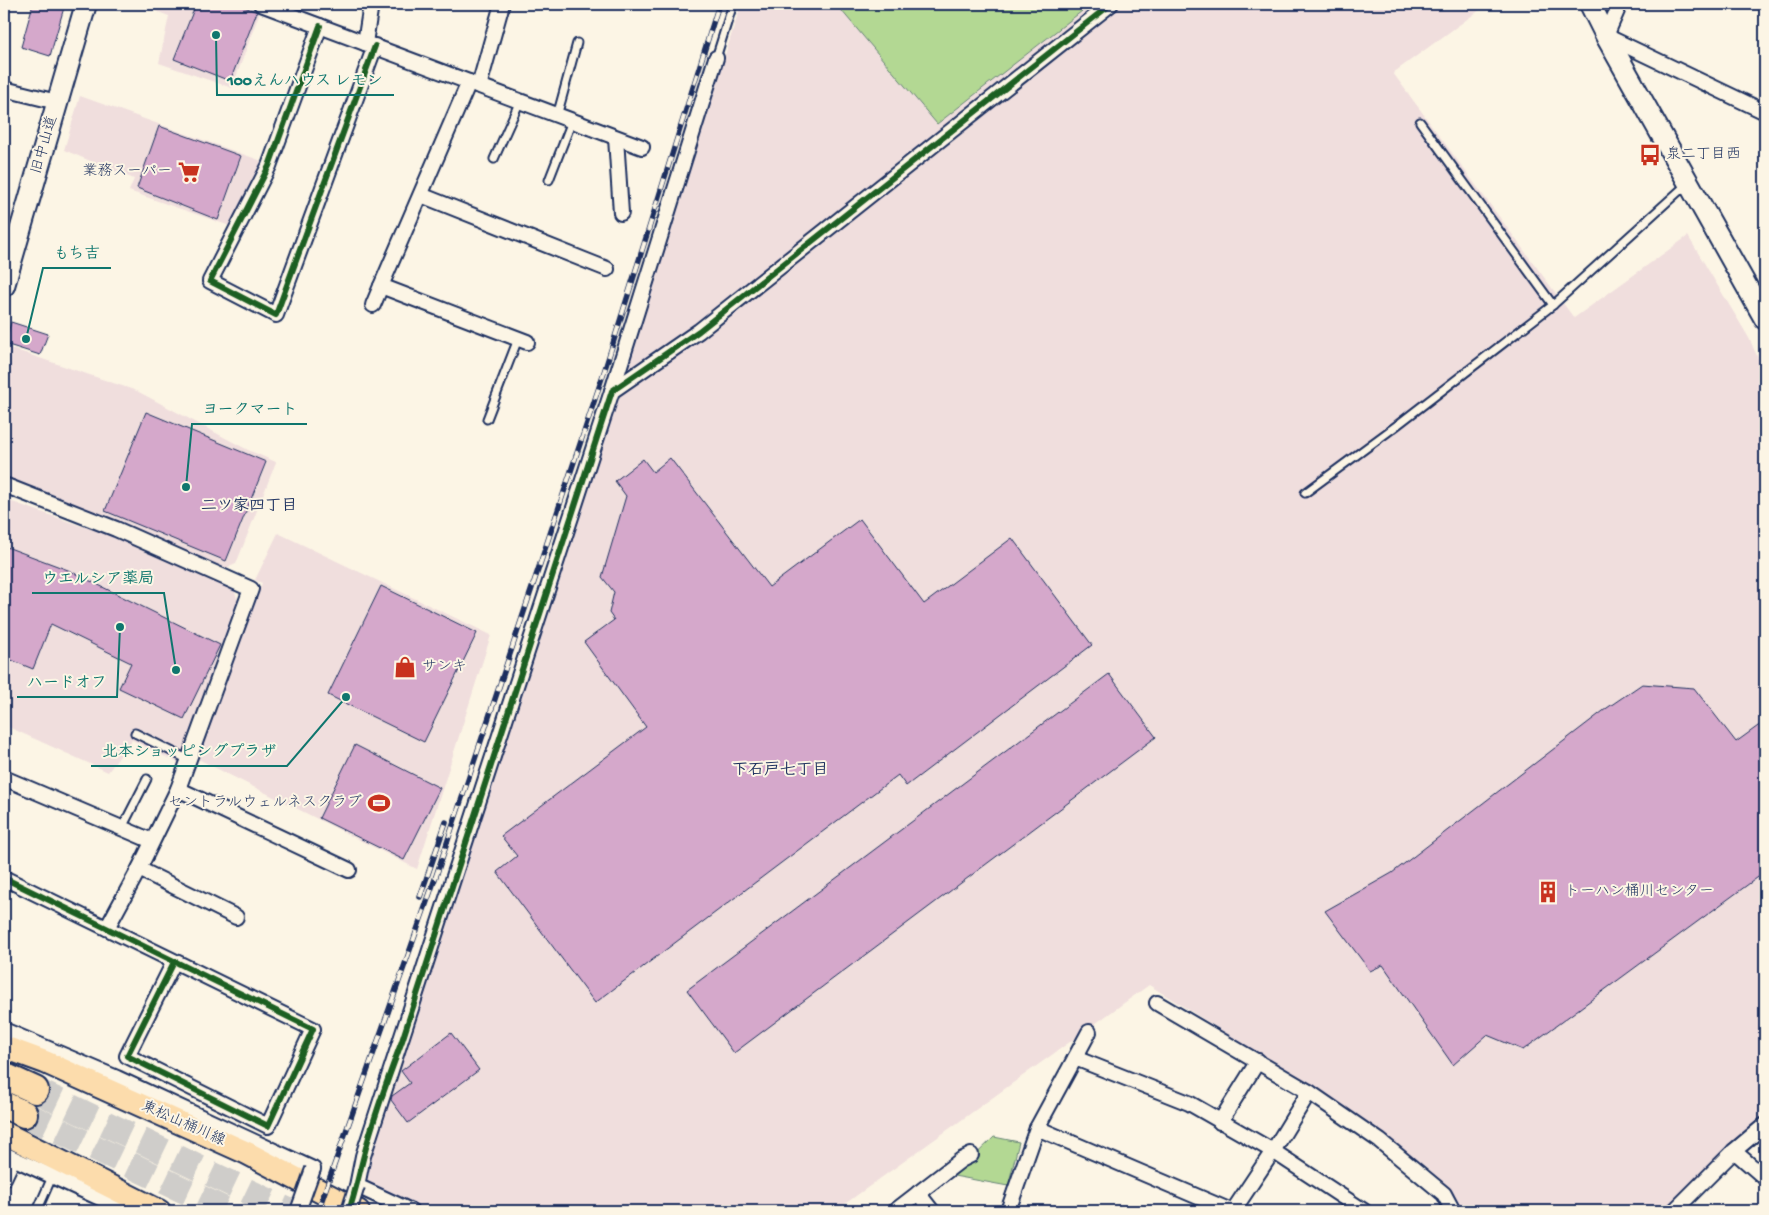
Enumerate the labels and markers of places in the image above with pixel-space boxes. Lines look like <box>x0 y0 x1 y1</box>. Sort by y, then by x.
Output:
callout: 100えんハウス レモン <box>217 64 394 95</box>
bus stop icon: 泉二丁目西 <box>1637 142 1663 168</box>
place label: 泉二丁目西 <box>1666 145 1741 164</box>
supermarket icon: 業務スーパー <box>176 159 202 185</box>
place label: 業務スーパー <box>83 162 172 181</box>
callout: もち吉 <box>43 237 111 268</box>
callout: ヨークマート <box>192 393 307 424</box>
callout: ウエルシア薬局 <box>32 562 164 593</box>
shop icon: サンキ <box>392 654 418 680</box>
place label: サンキ <box>422 658 467 676</box>
callout: ハードオフ <box>17 666 117 697</box>
callout: 北本ショッピングプラザ <box>91 735 287 766</box>
sports icon: セントラルウェルネスクラブ <box>366 790 392 816</box>
place label: セントラルウェルネスクラブ <box>168 794 362 812</box>
building icon: トーハン桶川センター <box>1535 879 1561 905</box>
place label: トーハン桶川センター <box>1565 883 1714 901</box>

